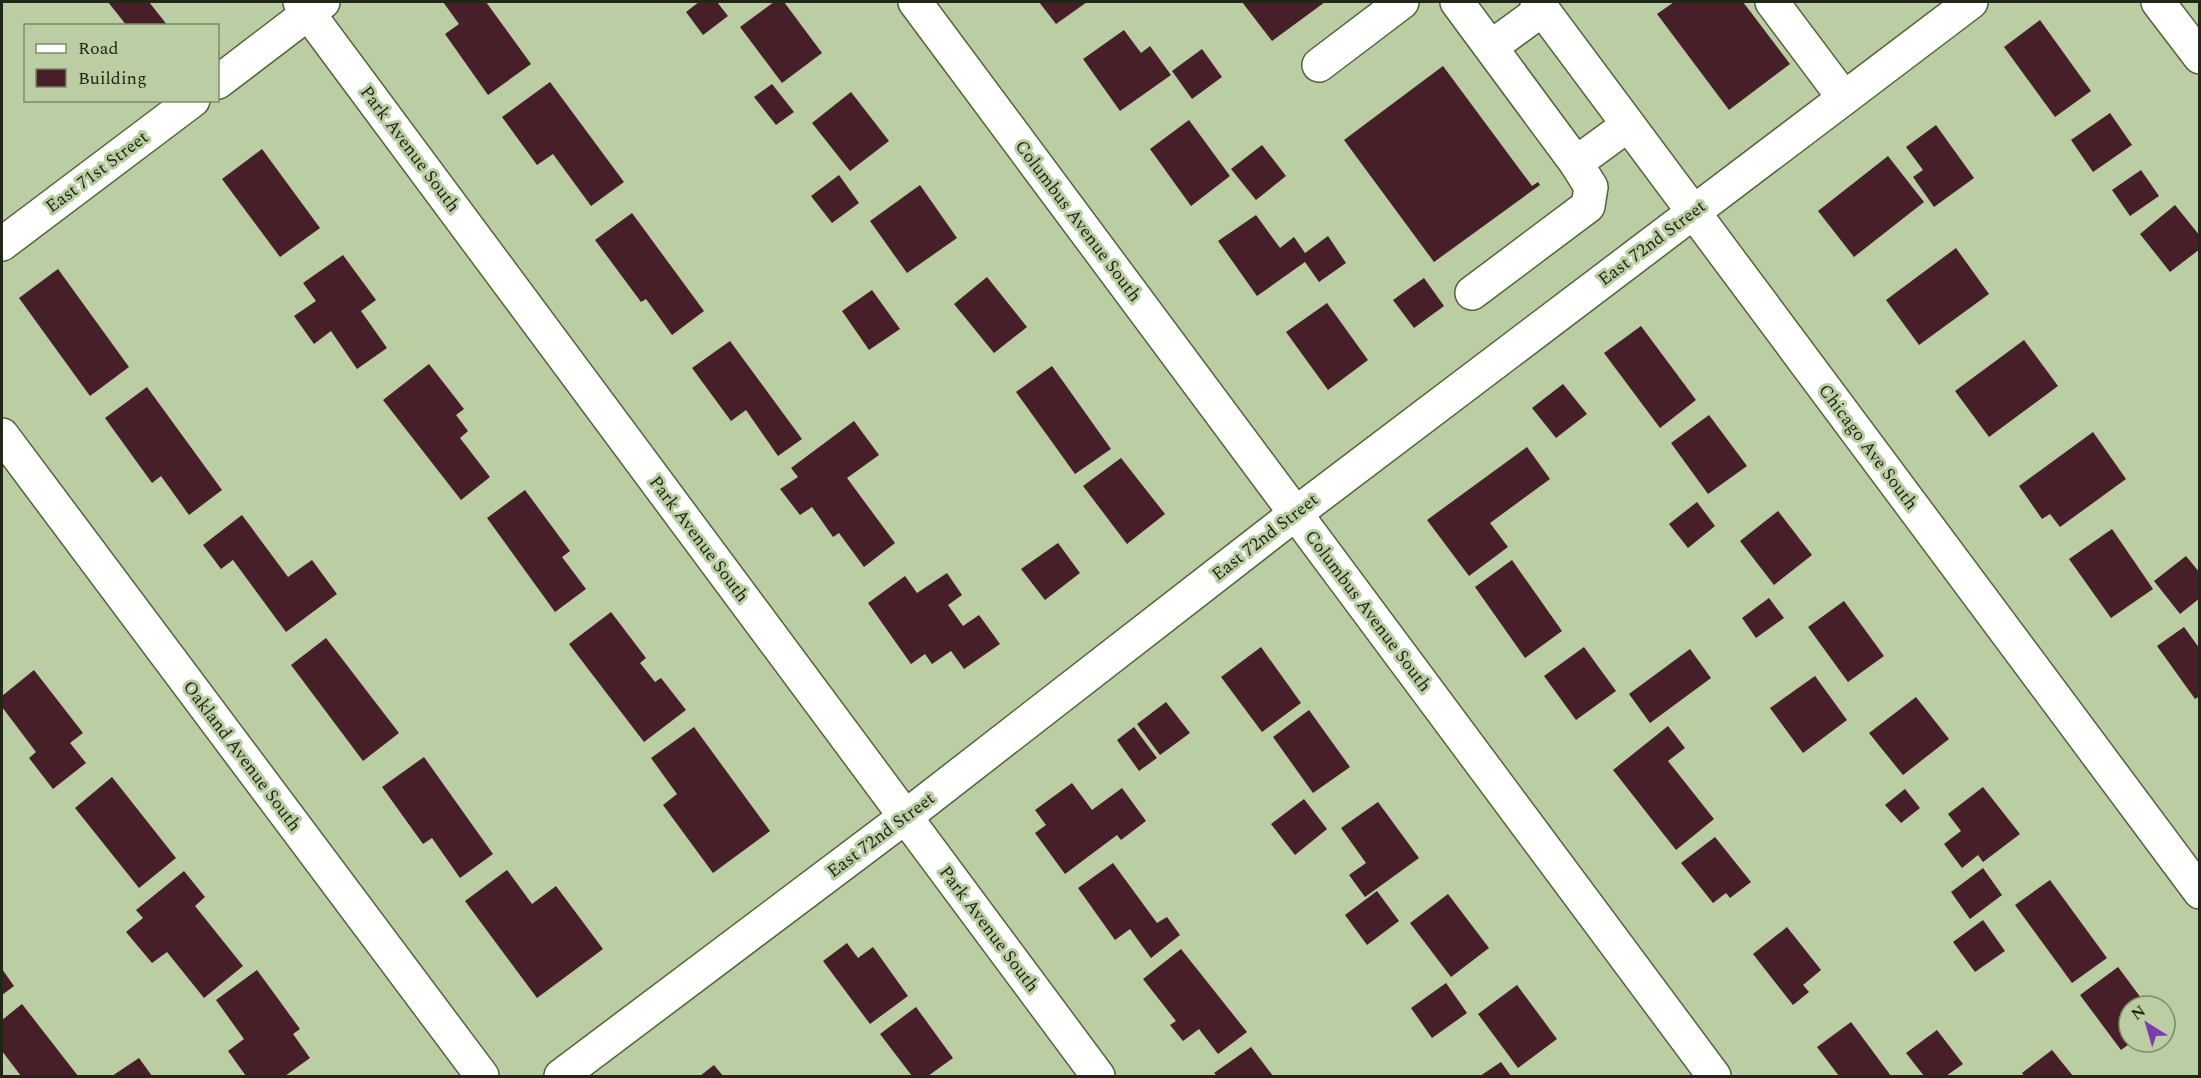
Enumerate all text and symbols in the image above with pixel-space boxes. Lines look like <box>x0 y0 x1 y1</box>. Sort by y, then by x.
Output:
legend <box>24 24 219 102</box>
text: Road <box>78 35 119 62</box>
text: Building <box>78 65 147 92</box>
street label: Park Avenue South <box>353 80 467 218</box>
street label: East 71st Street <box>40 124 154 220</box>
street label: Columbus Avenue South <box>1008 134 1148 308</box>
street label: East 72nd Street <box>1592 193 1712 293</box>
street label: Chicago Ave South <box>1812 378 1924 516</box>
street label: Park Avenue South <box>642 470 756 608</box>
street label: East 72nd Street <box>1206 487 1324 587</box>
street label: Columbus Avenue South <box>1298 524 1438 698</box>
street label: Oakland Avenue South <box>176 675 308 837</box>
street label: East 72nd Street <box>821 785 941 885</box>
street label: Park Avenue South <box>932 860 1046 998</box>
north arrow <box>2117 994 2177 1054</box>
text: N <box>2126 999 2151 1026</box>

